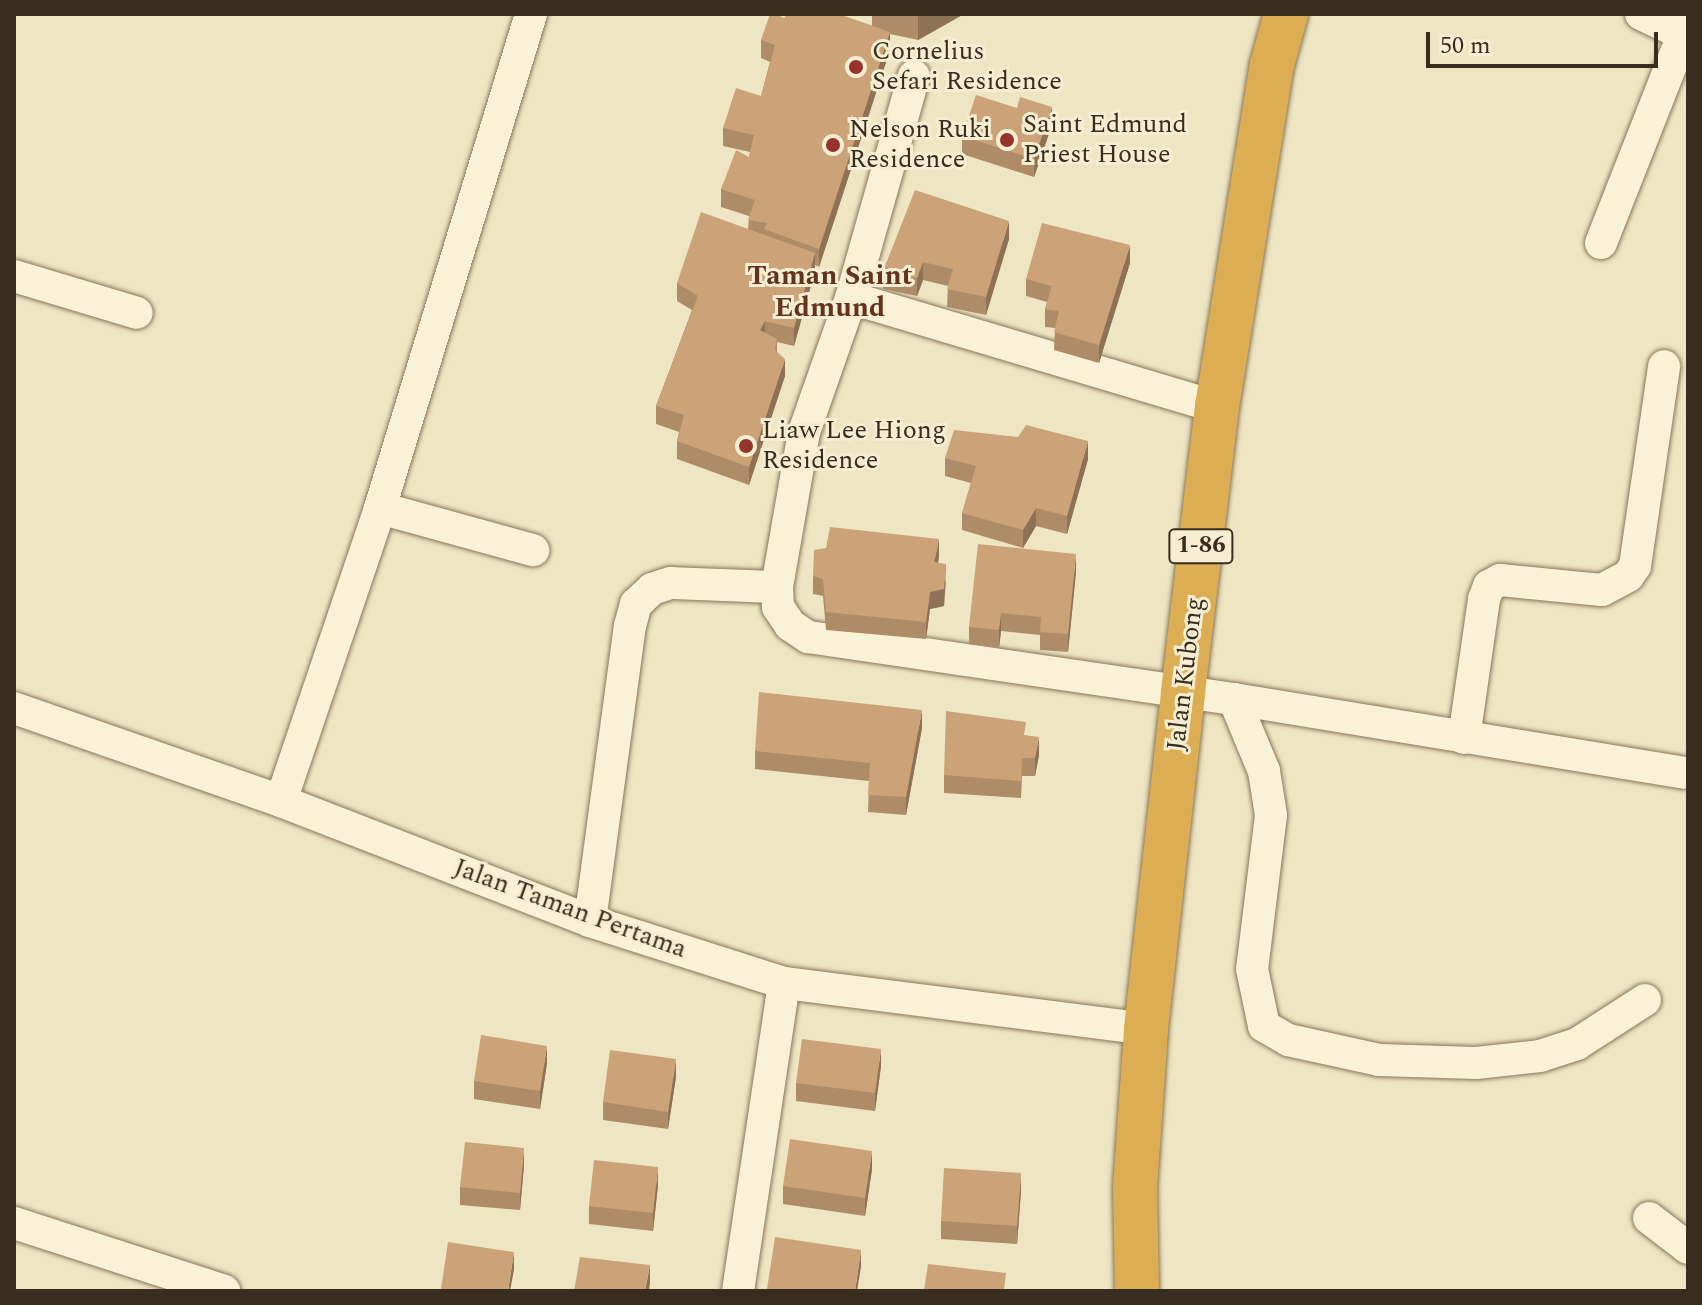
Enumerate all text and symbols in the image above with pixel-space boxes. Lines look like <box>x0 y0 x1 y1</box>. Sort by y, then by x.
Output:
scale bar <box>1430 16 1662 66</box>
text: 50 m <box>1440 28 1491 64</box>
place label: Cornelius Sefari Residence <box>872 36 1062 98</box>
marker: Cornelius Sefari Residence <box>847 58 865 76</box>
place label: Saint Edmund Priest House <box>1023 109 1187 170</box>
place label: Nelson Ruki Residence <box>849 114 991 176</box>
marker: Saint Edmund Priest House <box>998 131 1016 149</box>
marker: Nelson Ruki Residence <box>824 136 842 154</box>
district label: Taman Saint Edmund <box>747 259 913 325</box>
place label: Liaw Lee Hiong Residence <box>762 415 946 476</box>
marker: Liaw Lee Hiong Residence <box>737 437 755 455</box>
road number: 1-86 <box>1167 526 1235 566</box>
street label: Jalan Kubong <box>1161 595 1211 753</box>
street label: Jalan Taman Pertama <box>449 852 691 966</box>

